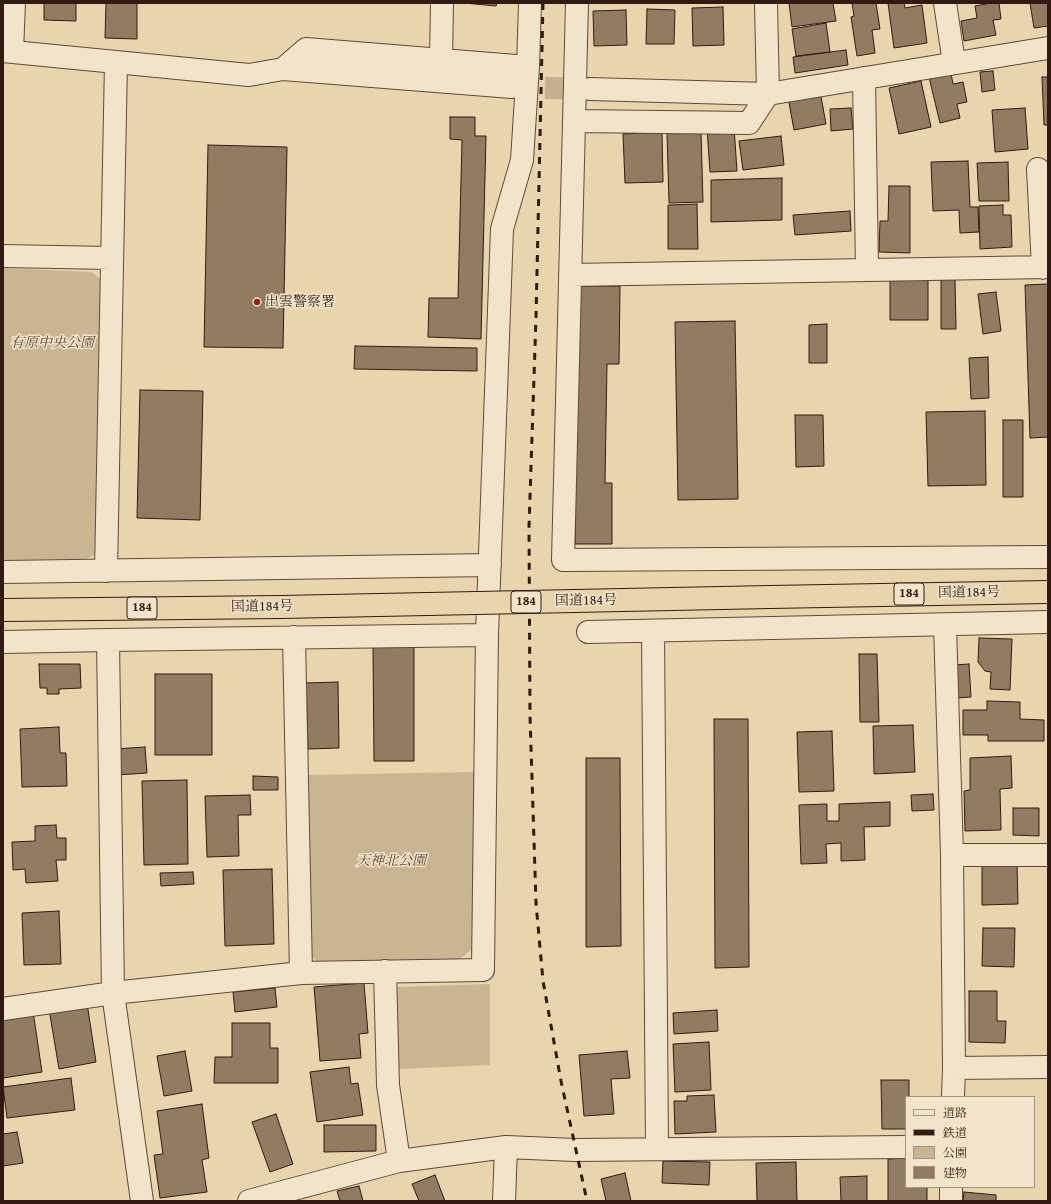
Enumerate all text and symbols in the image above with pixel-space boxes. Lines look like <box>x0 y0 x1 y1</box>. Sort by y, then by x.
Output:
place label: 出雲警察署 <box>265 294 335 310</box>
marker: 出雲警察署 <box>252 297 262 307</box>
park label: 有原中央公園 <box>10 335 94 351</box>
road number: 184 <box>894 583 924 605</box>
street label: 国道184号 <box>938 584 1000 602</box>
road number: 184 <box>511 591 541 613</box>
street label: 国道184号 <box>555 592 617 610</box>
road number: 184 <box>127 597 157 619</box>
street label: 国道184号 <box>231 598 293 616</box>
park label: 天神北公園 <box>356 853 426 869</box>
legend <box>905 1096 1035 1188</box>
text: 道路 <box>943 1104 967 1121</box>
text: 鉄道 <box>943 1124 967 1141</box>
text: 公園 <box>943 1144 967 1161</box>
text: 建物 <box>943 1164 967 1181</box>

